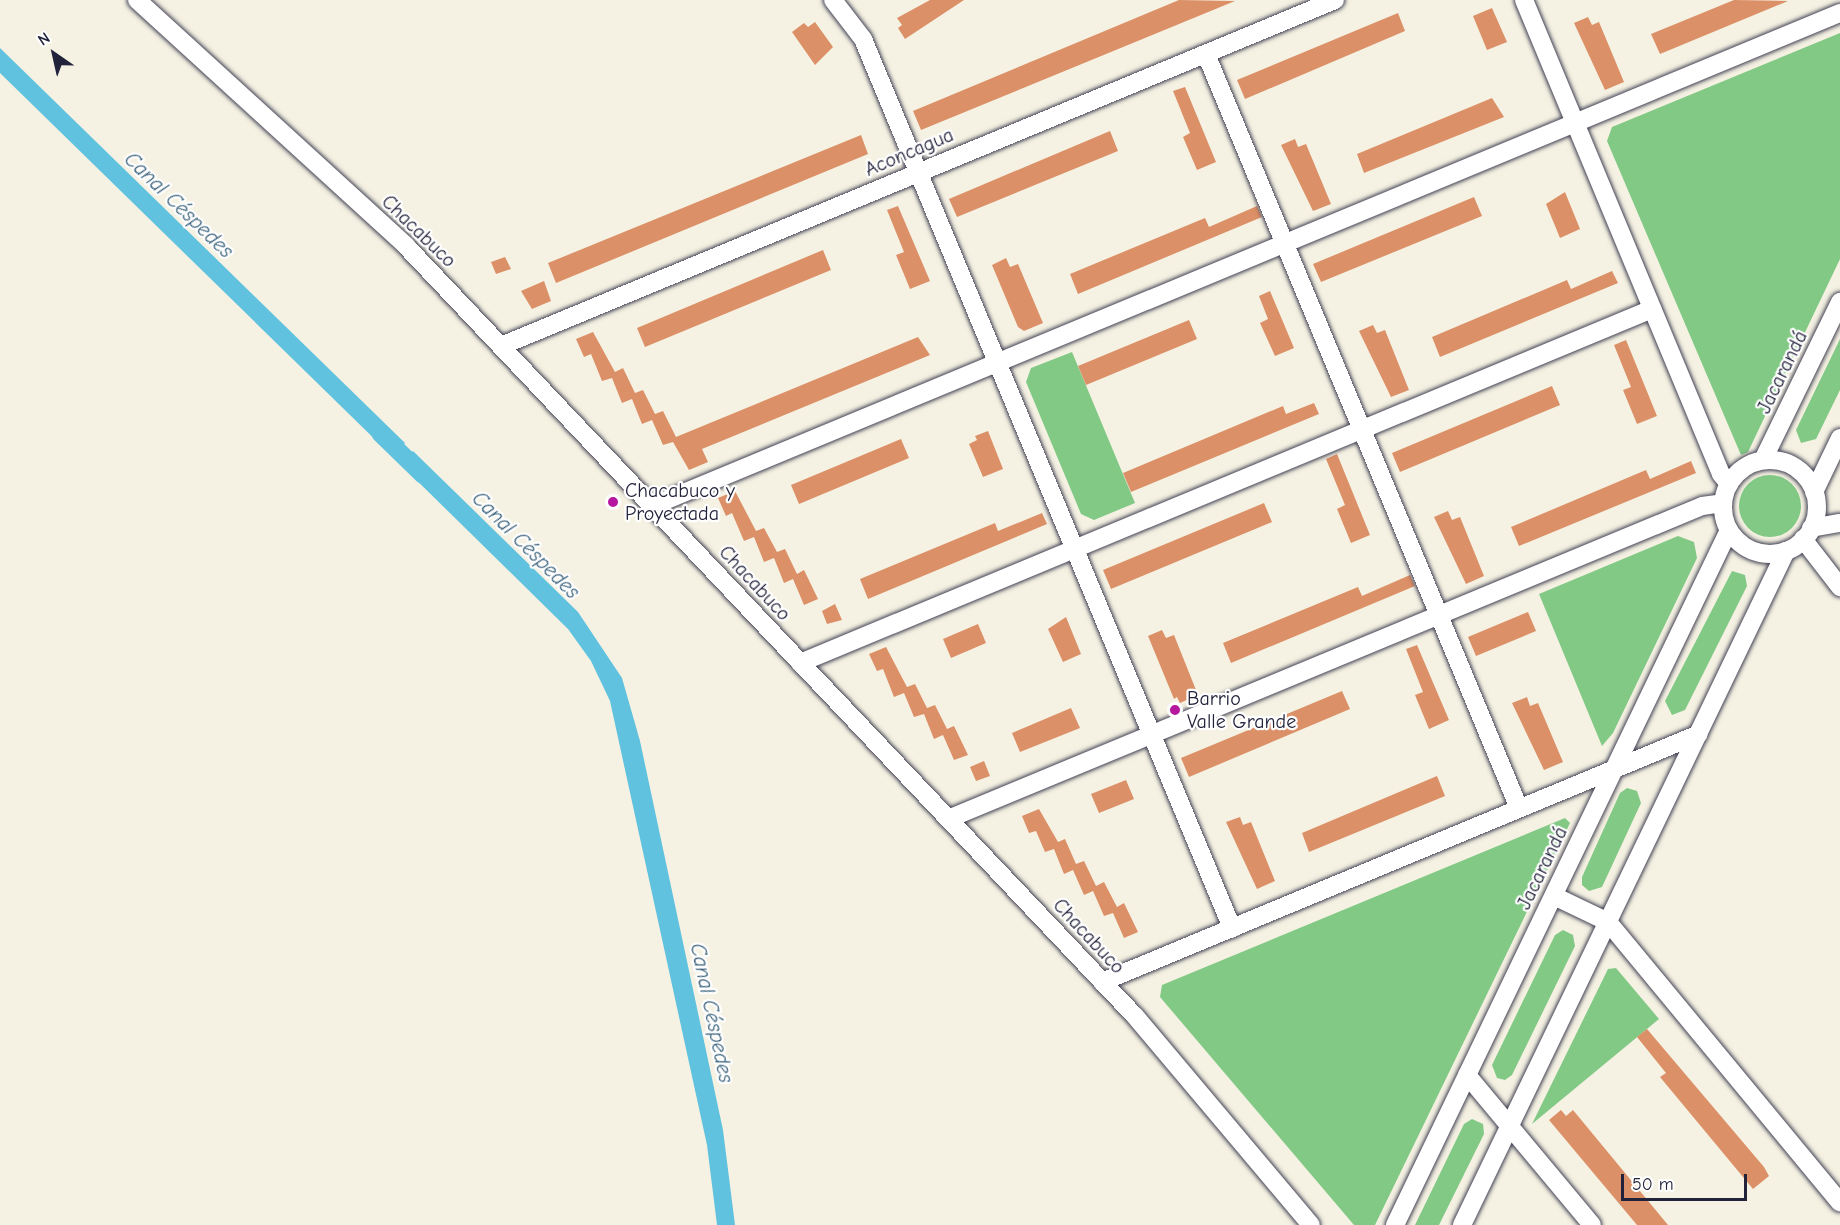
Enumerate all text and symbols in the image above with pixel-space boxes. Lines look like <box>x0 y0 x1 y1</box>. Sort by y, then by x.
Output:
north arrow <box>24 24 84 84</box>
text: N <box>35 29 53 49</box>
street label: Aconcagua <box>861 123 957 181</box>
water label: Canal Céspedes <box>119 147 239 263</box>
street label: Chacabuco <box>377 190 461 272</box>
street label: Jacarandá <box>1752 327 1812 417</box>
place label: Chacabuco y Proyectada <box>625 478 735 525</box>
water label: Canal Céspedes <box>467 486 585 604</box>
marker: Chacabuco y Proyectada <box>606 495 620 509</box>
street label: Chacabuco <box>714 540 796 626</box>
place label: Barrio Valle Grande <box>1187 686 1296 733</box>
marker: Barrio Valle Grande <box>1168 703 1182 717</box>
street label: Jacarandá <box>1512 823 1572 913</box>
street label: Chacabuco <box>1048 893 1130 979</box>
water label: Canal Céspedes <box>685 941 739 1085</box>
scale bar <box>1624 1162 1750 1200</box>
text: 50 m <box>1632 1174 1674 1195</box>

